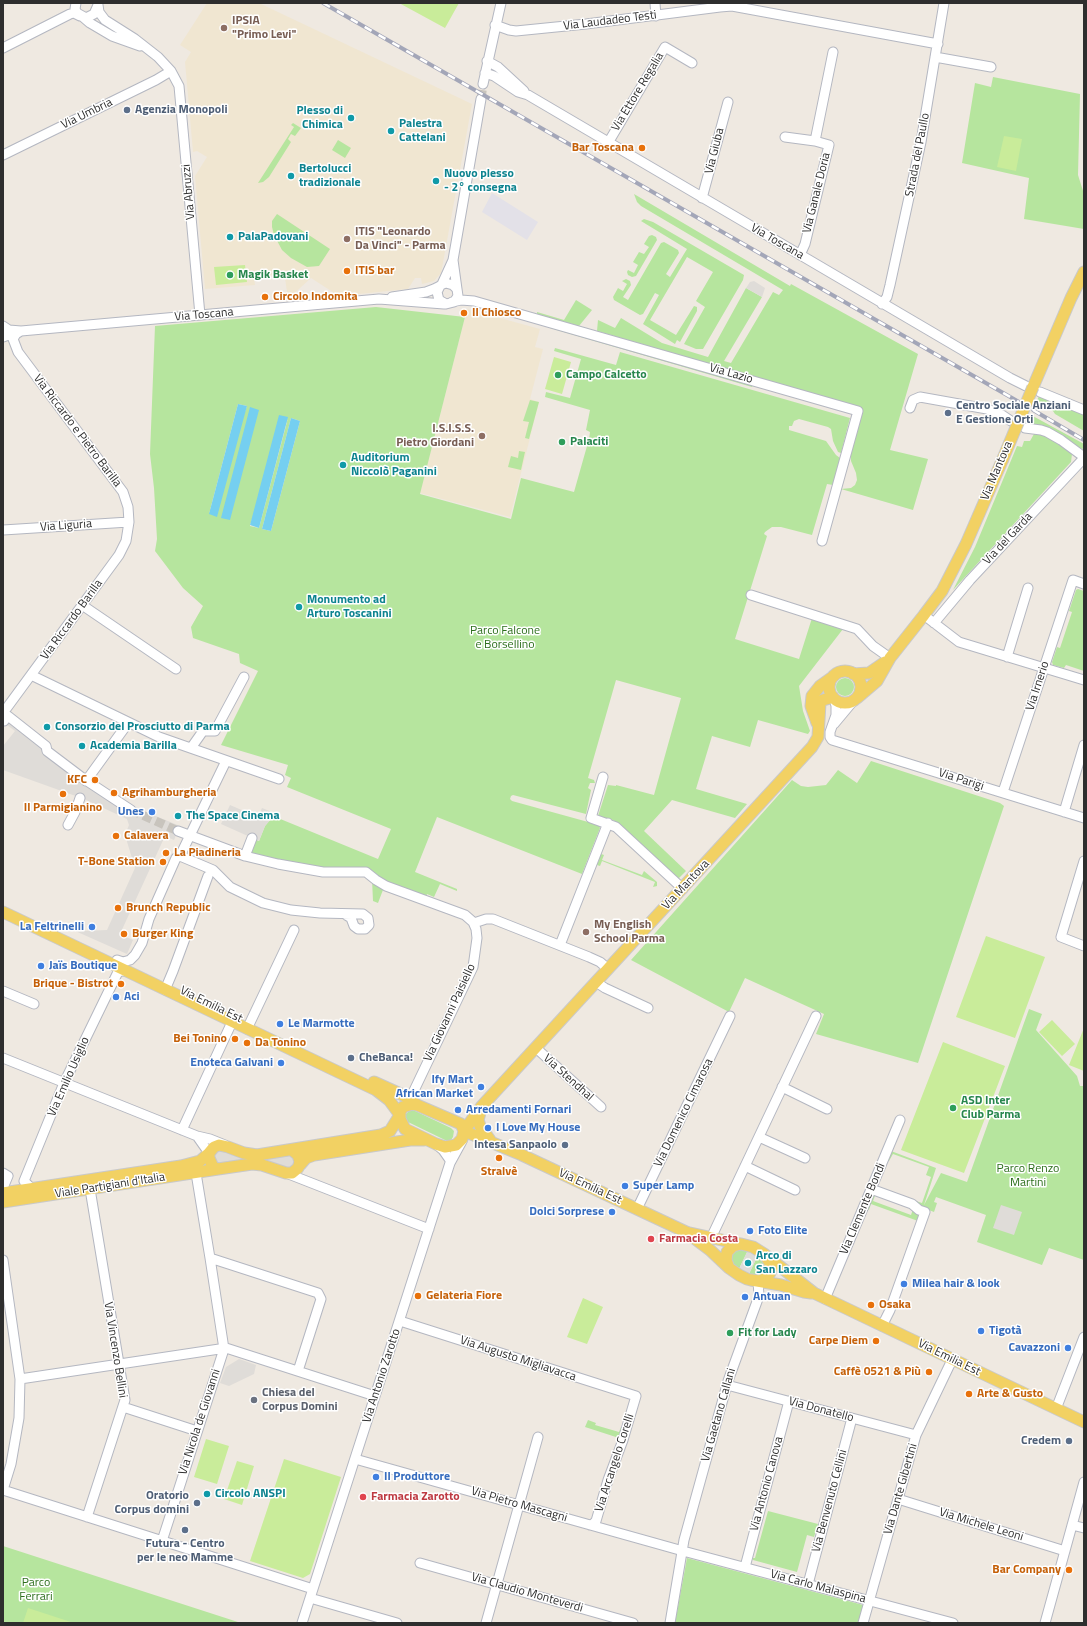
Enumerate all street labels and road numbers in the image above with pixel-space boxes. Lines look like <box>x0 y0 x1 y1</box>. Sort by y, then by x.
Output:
street label: Via Laudadeo Testi <box>563 8 657 34</box>
street label: Via Ettore Regalia <box>609 50 667 134</box>
street label: Via Umbria <box>59 95 115 133</box>
street label: Strada del Paullo <box>903 112 933 198</box>
street label: Via Giuba <box>702 126 728 176</box>
street label: Via Ganale Doria <box>800 151 834 235</box>
street label: Via Abruzzi <box>179 164 199 220</box>
street label: Via Toscana <box>748 221 806 263</box>
street label: Via Toscana <box>174 305 234 325</box>
street label: Via Lazio <box>708 361 754 387</box>
street label: Via Riccardo e Pietro Barilla <box>30 372 124 490</box>
street label: Via Mantova <box>978 439 1016 503</box>
street label: Via del Garda <box>980 510 1036 568</box>
street label: Via Liguria <box>40 517 92 535</box>
street label: Via Riccardo Barilla <box>38 577 106 663</box>
street label: Via Irnerio <box>1023 660 1053 712</box>
street label: Via Parigi <box>936 766 986 794</box>
street label: Via Mantova <box>659 857 713 913</box>
street label: Via Giovanni Paisiello <box>421 962 479 1064</box>
street label: Via Emilia Est <box>177 984 245 1026</box>
street label: Via Emilio Usiglio <box>45 1035 93 1119</box>
street label: Via Stendhal <box>540 1052 596 1104</box>
street label: Via Domenico Cimarosa <box>651 1056 717 1170</box>
street label: Via Clemente Bondi <box>837 1161 889 1257</box>
street label: Via Emilia Est <box>556 1166 624 1208</box>
street label: Viale Partigiani d'Italia <box>54 1170 166 1202</box>
street label: Via Vincenzo Bellini <box>100 1301 130 1399</box>
street label: Via Antonio Zarotto <box>360 1327 404 1425</box>
street label: Via Augusto Migliavacca <box>458 1333 578 1385</box>
street label: Via Emilia Est <box>915 1337 983 1379</box>
street label: Via Nicola de Giovanni <box>176 1367 224 1477</box>
street label: Via Gaetano Callani <box>699 1367 739 1463</box>
street label: Via Donatello <box>787 1394 855 1426</box>
street label: Via Arcangelo Corelli <box>592 1412 638 1514</box>
street label: Via Antonio Canova <box>747 1435 787 1533</box>
street label: Via Dante Gibertini <box>881 1442 921 1536</box>
street label: Via Benvenuto Cellini <box>809 1448 851 1554</box>
street label: Via Pietro Mascagni <box>469 1484 569 1526</box>
street label: Via Michele Leoni <box>937 1505 1025 1545</box>
street label: Via Carlo Malaspina <box>769 1567 867 1607</box>
street label: Via Claudio Monteverdi <box>469 1570 585 1616</box>

